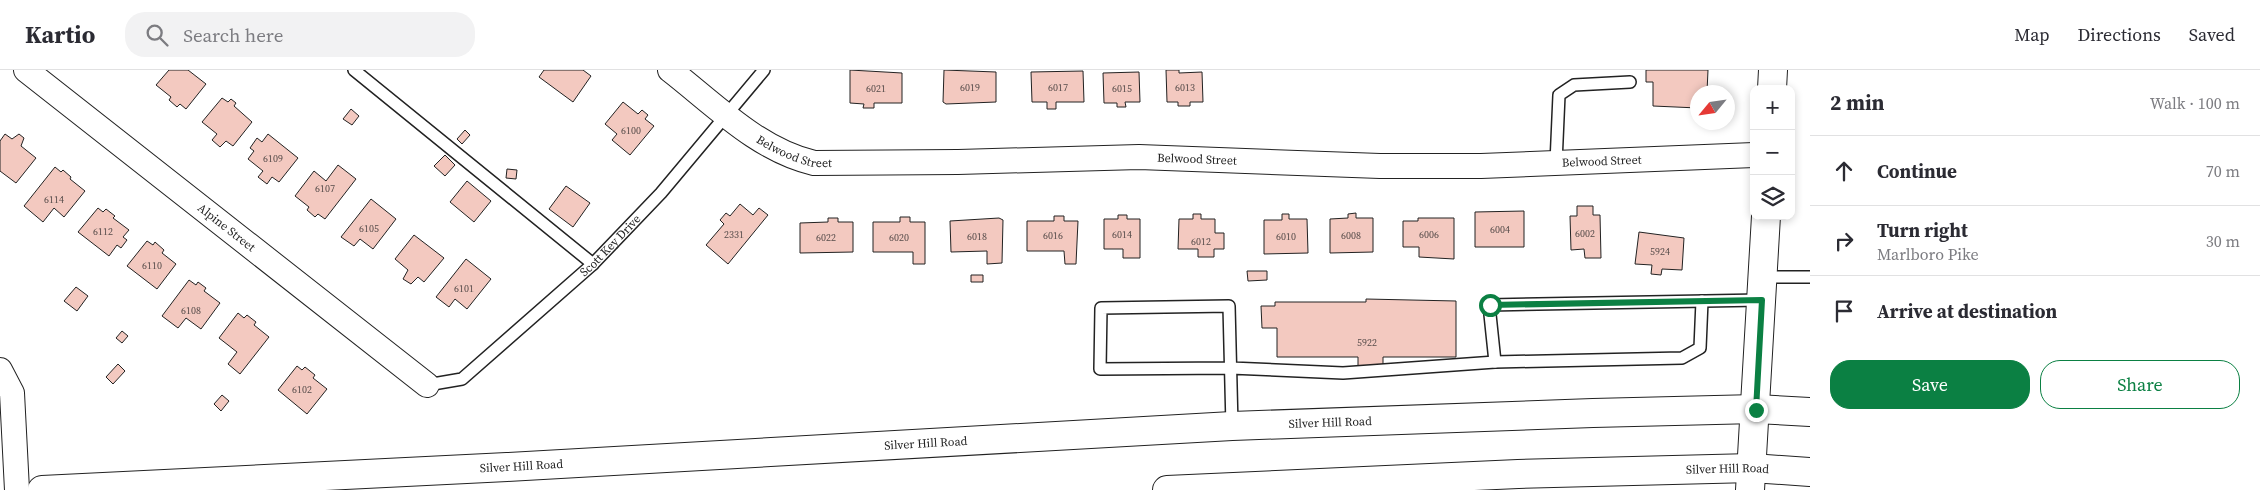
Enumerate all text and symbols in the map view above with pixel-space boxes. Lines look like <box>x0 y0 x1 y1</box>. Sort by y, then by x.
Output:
search box <box>125 12 475 57</box>
text: Kartio <box>25 18 95 51</box>
icon: search <box>143 21 171 49</box>
text: Search here <box>183 22 283 48</box>
text: Map <box>2014 22 2050 47</box>
text: Directions <box>2078 22 2161 47</box>
text: Saved <box>2189 22 2235 47</box>
house number: 6019 <box>960 81 980 94</box>
house number: 6017 <box>1048 81 1068 94</box>
house number: 6013 <box>1175 81 1195 94</box>
house number: 6021 <box>866 82 886 95</box>
house number: 6015 <box>1112 82 1132 95</box>
north arrow <box>1690 85 1735 130</box>
map controls <box>1750 85 1795 220</box>
button: + <box>1750 85 1795 130</box>
text: 2 min <box>1830 88 1885 117</box>
text: Walk · 100 m <box>2150 92 2240 114</box>
house number: 6100 <box>621 124 641 137</box>
button: − <box>1750 130 1795 175</box>
street label: Belwood Street <box>753 131 832 171</box>
street label: Belwood Street <box>1157 150 1237 169</box>
house number: 6109 <box>263 152 283 165</box>
street label: Belwood Street <box>1562 152 1642 171</box>
icon: ahead <box>1830 157 1858 185</box>
text: Continue <box>1877 158 1957 184</box>
text: 70 m <box>2206 160 2240 182</box>
button: layers <box>1750 175 1795 220</box>
house number: 6107 <box>315 182 335 195</box>
house number: 6114 <box>44 193 64 206</box>
street label: Alpine Street <box>194 200 259 255</box>
street label: Scott Key Drive <box>576 211 644 280</box>
text: Turn right <box>1877 217 1968 243</box>
house number: 6105 <box>359 222 379 235</box>
house number: 6004 <box>1490 223 1510 236</box>
house number: 6112 <box>93 225 113 238</box>
house number: 6002 <box>1575 227 1595 240</box>
icon: right <box>1830 227 1858 255</box>
house number: 2331 <box>724 228 744 241</box>
house number: 6014 <box>1112 228 1132 241</box>
house number: 6006 <box>1419 228 1439 241</box>
house number: 6016 <box>1043 229 1063 242</box>
house number: 6008 <box>1341 229 1361 242</box>
house number: 6018 <box>967 230 987 243</box>
house number: 6010 <box>1276 230 1296 243</box>
text: 30 m <box>2206 230 2240 252</box>
house number: 6022 <box>816 231 836 244</box>
house number: 6020 <box>889 231 909 244</box>
house number: 6012 <box>1191 235 1211 248</box>
text: Marlboro Pike <box>1877 243 1979 265</box>
house number: 5924 <box>1650 245 1670 258</box>
house number: 6110 <box>142 259 162 272</box>
house number: 6101 <box>454 282 474 295</box>
route start <box>1479 294 1502 317</box>
icon: arrive <box>1830 297 1858 325</box>
text: Arrive at destination <box>1877 298 2057 324</box>
house number: 6108 <box>181 304 201 317</box>
house number: 5922 <box>1357 336 1377 349</box>
button: Save <box>1830 360 2030 409</box>
button: Share <box>2040 360 2240 409</box>
house number: 6102 <box>292 383 312 396</box>
route end <box>1745 399 1768 422</box>
street label: Silver Hill Road <box>1288 413 1372 432</box>
street label: Silver Hill Road <box>884 433 968 454</box>
street label: Silver Hill Road <box>479 456 564 476</box>
street label: Silver Hill Road <box>1686 460 1770 478</box>

